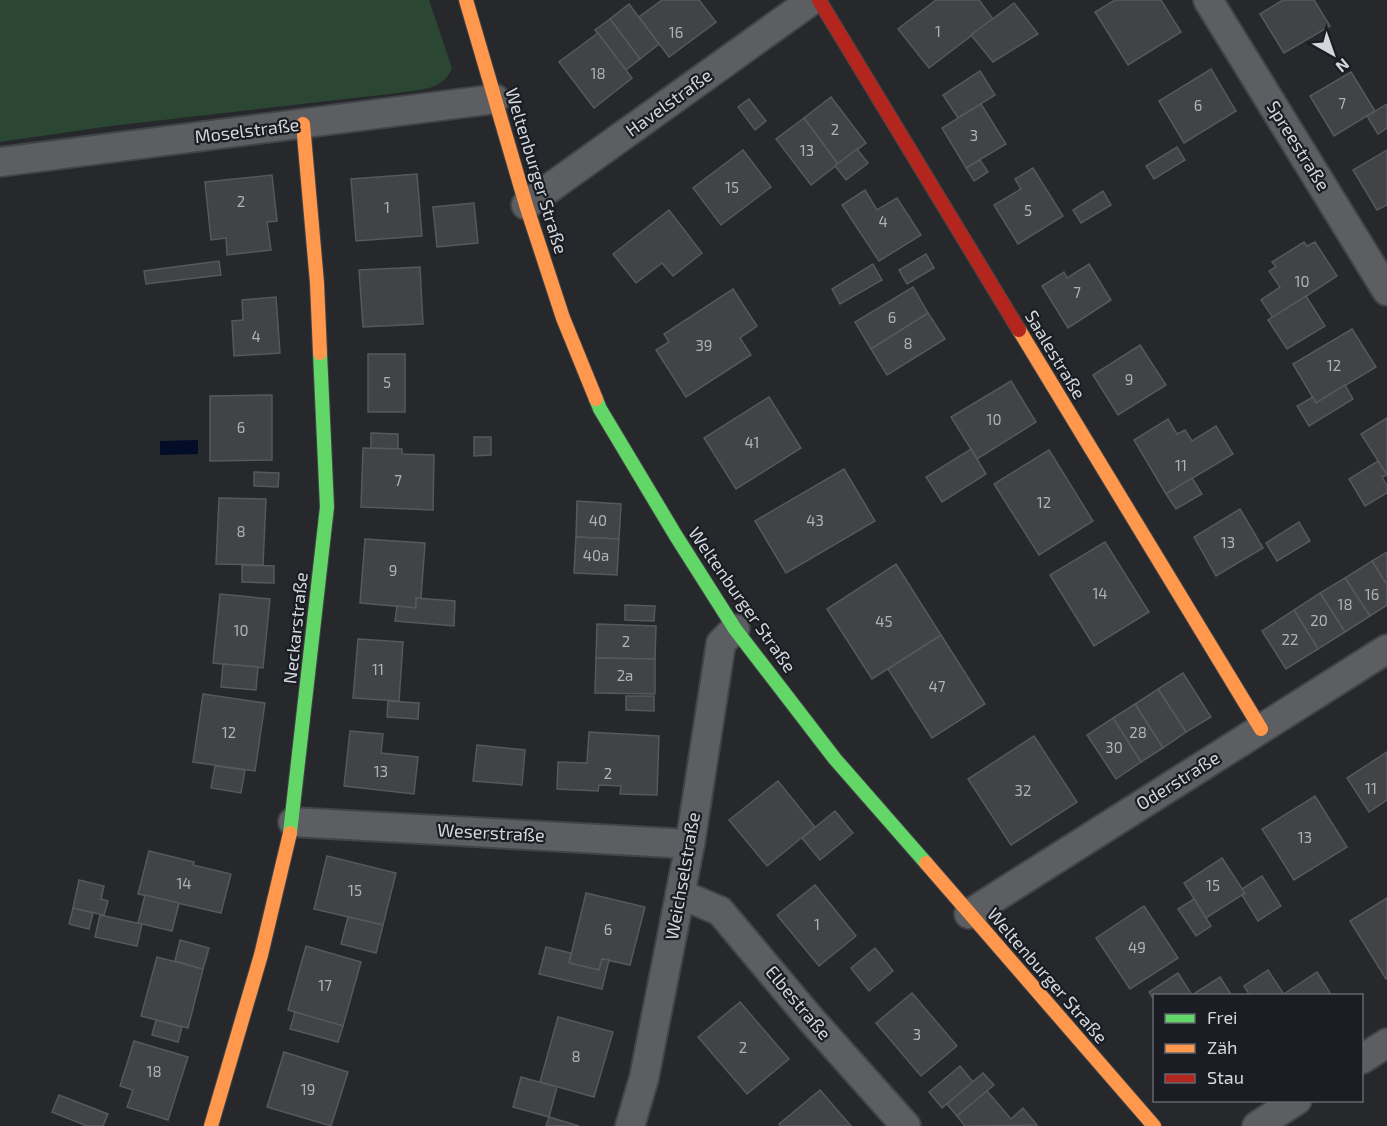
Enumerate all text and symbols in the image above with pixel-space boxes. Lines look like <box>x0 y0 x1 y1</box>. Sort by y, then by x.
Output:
house number: 1 <box>935 22 941 40</box>
house number: 16 <box>669 23 683 41</box>
north arrow <box>1303 24 1363 84</box>
text: N <box>1332 55 1353 77</box>
house number: 18 <box>590 64 606 82</box>
street label: Havelstraße <box>621 64 716 141</box>
street label: Weltenburger Straße <box>501 85 573 256</box>
house number: 7 <box>1338 94 1346 112</box>
house number: 6 <box>1194 96 1202 114</box>
street label: Spreestraße <box>1263 96 1335 194</box>
street label: Moselstraße <box>193 113 300 147</box>
house number: 2 <box>831 120 839 138</box>
house number: 3 <box>970 126 978 144</box>
house number: 13 <box>800 141 814 159</box>
house number: 15 <box>725 178 739 196</box>
house number: 2 <box>237 192 245 210</box>
house number: 1 <box>384 198 390 216</box>
house number: 5 <box>1024 201 1032 219</box>
house number: 4 <box>878 212 888 230</box>
house number: 10 <box>1294 272 1310 290</box>
house number: 7 <box>1073 283 1081 301</box>
street label: Saalestraße <box>1021 306 1091 403</box>
house number: 6 <box>888 308 896 326</box>
house number: 4 <box>251 327 261 345</box>
house number: 8 <box>903 334 913 352</box>
house number: 39 <box>696 336 712 354</box>
house number: 12 <box>1327 356 1341 374</box>
house number: 9 <box>1125 370 1133 388</box>
house number: 5 <box>383 373 391 391</box>
house number: 10 <box>986 410 1002 428</box>
house number: 6 <box>237 418 245 436</box>
house number: 41 <box>744 433 760 451</box>
house number: 11 <box>1175 456 1187 474</box>
house number: 7 <box>394 471 402 489</box>
house number: 12 <box>1037 493 1051 511</box>
house number: 40 <box>589 511 607 529</box>
house number: 43 <box>806 511 824 529</box>
house number: 8 <box>236 522 246 540</box>
street label: Weltenburger Straße <box>684 522 801 676</box>
house number: 13 <box>1221 533 1235 551</box>
house number: 40a <box>583 546 609 564</box>
house number: 9 <box>389 561 397 579</box>
street label: Neckarstraße <box>278 571 312 685</box>
house number: 14 <box>1092 584 1108 602</box>
house number: 16 <box>1365 585 1379 603</box>
house number: 18 <box>1337 595 1353 613</box>
house number: 20 <box>1310 611 1328 629</box>
house number: 45 <box>875 612 893 630</box>
house number: 10 <box>233 621 249 639</box>
house number: 22 <box>1282 630 1298 648</box>
house number: 2 <box>622 632 630 650</box>
house number: 11 <box>372 660 384 678</box>
house number: 2a <box>617 666 633 684</box>
house number: 47 <box>929 677 946 695</box>
house number: 12 <box>222 723 236 741</box>
house number: 28 <box>1129 723 1147 741</box>
house number: 30 <box>1105 738 1123 756</box>
street label: Oderstraße <box>1132 746 1223 814</box>
house number: 13 <box>374 762 388 780</box>
house number: 2 <box>604 764 612 782</box>
house number: 11 <box>1365 779 1377 797</box>
house number: 32 <box>1015 781 1031 799</box>
street label: Weichselstraße <box>660 810 704 941</box>
street label: Weserstraße <box>437 818 545 846</box>
house number: 13 <box>1298 828 1312 846</box>
house number: 14 <box>176 874 192 892</box>
house number: 15 <box>1206 876 1220 894</box>
house number: 15 <box>348 881 362 899</box>
street label: Weltenburger Straße <box>983 903 1113 1048</box>
house number: 1 <box>814 915 820 933</box>
house number: 6 <box>604 920 612 938</box>
house number: 49 <box>1128 938 1146 956</box>
street label: Elbestraße <box>761 961 836 1044</box>
house number: 17 <box>318 976 332 994</box>
legend <box>1153 994 1363 1102</box>
text: Frei <box>1207 1006 1238 1028</box>
house number: 3 <box>913 1025 921 1043</box>
text: Zäh <box>1207 1036 1238 1058</box>
house number: 2 <box>739 1038 747 1056</box>
house number: 8 <box>571 1047 581 1065</box>
house number: 18 <box>146 1062 162 1080</box>
text: Stau <box>1207 1066 1244 1088</box>
house number: 19 <box>301 1080 315 1098</box>

